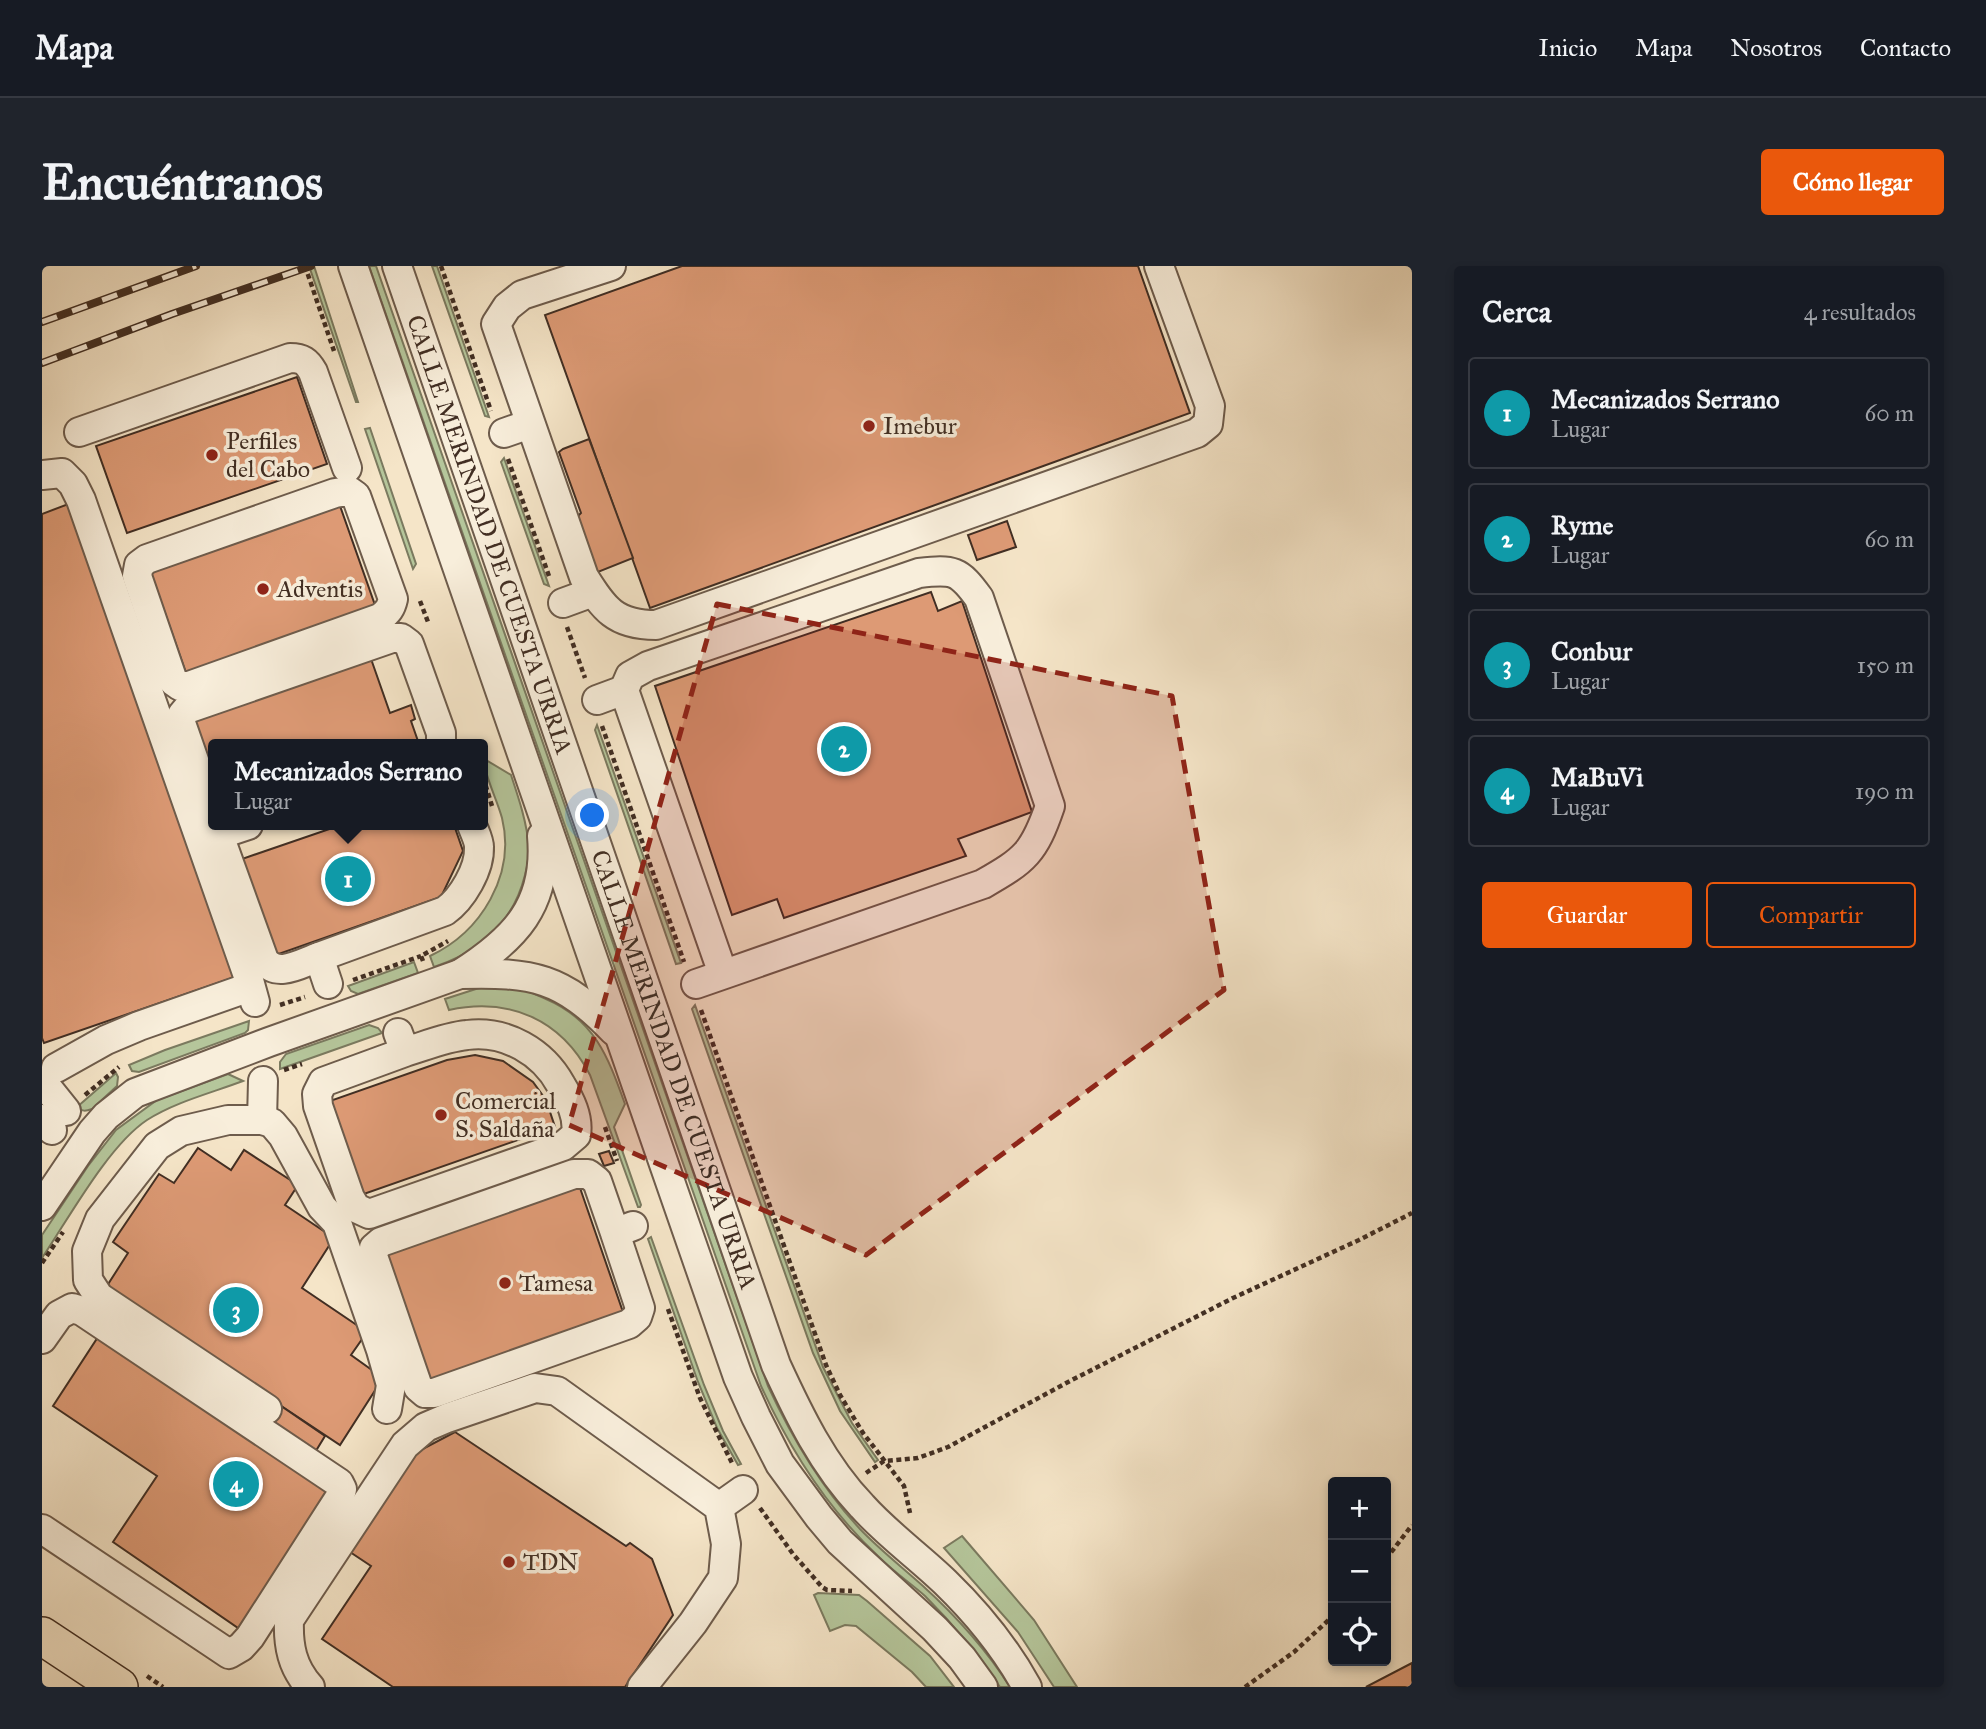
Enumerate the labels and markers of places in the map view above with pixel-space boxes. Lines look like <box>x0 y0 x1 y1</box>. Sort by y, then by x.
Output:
place label: Imebur <box>883 411 957 441</box>
marker: Imebur <box>861 418 877 434</box>
place label: Perfiles del Cabo <box>226 426 310 484</box>
marker: Perfiles del Cabo <box>204 447 220 463</box>
place label: Adventis <box>276 574 363 604</box>
marker: Adventis <box>255 581 271 597</box>
pin: 2 <box>821 723 867 775</box>
pin: 1 <box>325 853 371 905</box>
place label: Comercial S. Saldaña <box>455 1086 556 1144</box>
marker: Comercial S. Saldaña <box>433 1107 449 1123</box>
place label: Tamesa <box>519 1268 594 1298</box>
marker: Tamesa <box>497 1275 513 1291</box>
pin: 3 <box>213 1284 259 1336</box>
pin: 4 <box>213 1458 259 1510</box>
place label: TDN <box>523 1547 578 1577</box>
marker: TDN <box>501 1554 517 1570</box>

